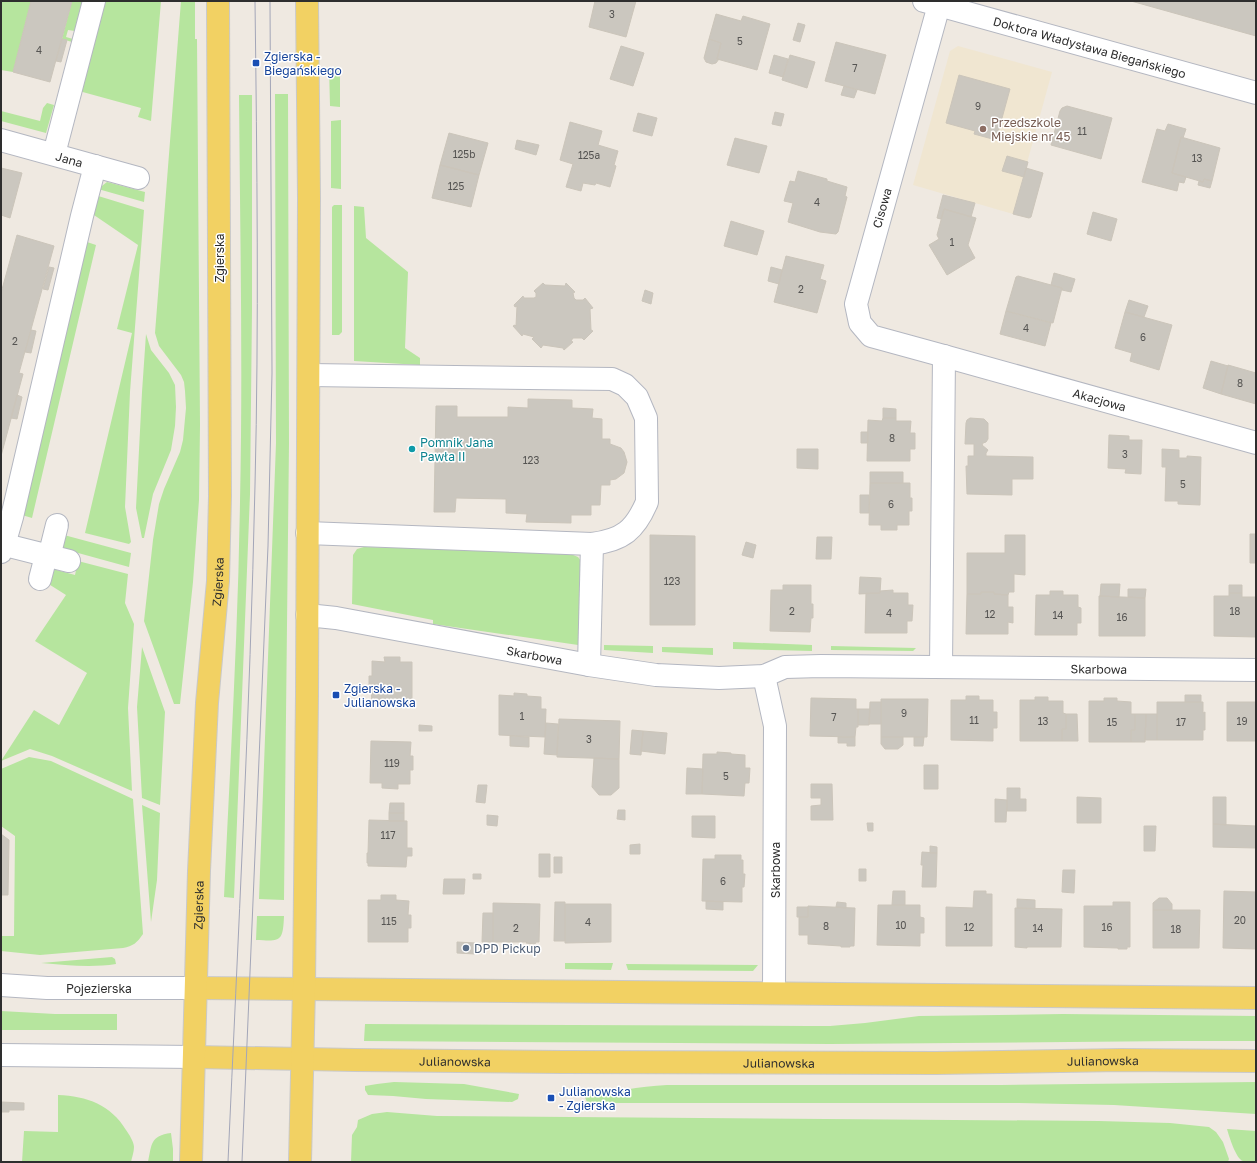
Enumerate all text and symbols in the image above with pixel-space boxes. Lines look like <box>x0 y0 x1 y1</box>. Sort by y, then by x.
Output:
house number: 3 <box>609 8 615 20</box>
street label: Doktora Władysława Biegańskiego <box>992 13 1188 81</box>
house number: 5 <box>737 35 743 47</box>
house number: 4 <box>36 44 42 56</box>
place label: Zgierska - Biegańskiego <box>264 49 342 78</box>
marker: Zgierska - Biegańskiego <box>251 58 261 68</box>
house number: 7 <box>852 62 858 74</box>
house number: 9 <box>975 100 981 112</box>
place label: Przedszkole Miejskie nr 45 <box>991 115 1070 144</box>
marker: Przedszkole Miejskie nr 45 <box>978 124 988 134</box>
house number: 11 <box>1077 125 1087 137</box>
street label: Jana <box>54 148 85 170</box>
house number: 125b <box>453 148 475 160</box>
house number: 125a <box>578 149 600 161</box>
house number: 13 <box>1192 152 1202 164</box>
house number: 125 <box>448 180 464 192</box>
street label: Cisowa <box>869 186 895 230</box>
house number: 4 <box>814 196 820 208</box>
street label: Zgierska <box>212 234 227 283</box>
house number: 1 <box>950 236 955 248</box>
house number: 2 <box>798 283 804 295</box>
house number: 4 <box>1023 322 1029 334</box>
house number: 6 <box>1140 331 1146 343</box>
house number: 2 <box>12 335 18 347</box>
house number: 8 <box>1237 377 1243 389</box>
street label: Akacjowa <box>1071 385 1128 414</box>
house number: 8 <box>889 432 895 444</box>
place label: Pomnik Jana Pawła II <box>420 435 494 464</box>
marker: Pomnik Jana Pawła II <box>407 444 417 454</box>
house number: 3 <box>1122 448 1128 460</box>
house number: 123 <box>523 454 539 466</box>
house number: 5 <box>1180 478 1186 490</box>
house number: 6 <box>888 498 894 510</box>
street label: Zgierska <box>208 557 226 607</box>
house number: 123 <box>664 575 680 587</box>
house number: 2 <box>789 605 795 617</box>
house number: 18 <box>1230 605 1240 617</box>
house number: 4 <box>886 607 892 619</box>
house number: 12 <box>985 608 996 620</box>
house number: 14 <box>1053 609 1063 621</box>
house number: 16 <box>1117 611 1127 623</box>
street label: Skarbowa <box>505 642 564 667</box>
street label: Skarbowa <box>1070 661 1127 676</box>
place label: Zgierska - Julianowska <box>344 681 416 710</box>
marker: Zgierska - Julianowska <box>331 690 341 700</box>
house number: 9 <box>901 707 907 719</box>
house number: 1 <box>520 710 525 722</box>
house number: 7 <box>831 711 837 723</box>
house number: 11 <box>969 714 979 726</box>
house number: 13 <box>1038 715 1048 727</box>
house number: 19 <box>1237 715 1247 727</box>
house number: 15 <box>1107 716 1118 728</box>
house number: 17 <box>1176 716 1186 728</box>
house number: 3 <box>586 733 592 745</box>
house number: 119 <box>384 757 400 769</box>
house number: 5 <box>723 770 729 782</box>
house number: 117 <box>381 829 396 841</box>
street label: Skarbowa <box>768 842 783 898</box>
house number: 6 <box>720 875 726 887</box>
street label: Zgierska <box>190 880 206 930</box>
house number: 20 <box>1234 914 1246 926</box>
house number: 115 <box>381 915 397 927</box>
house number: 4 <box>585 916 591 928</box>
house number: 10 <box>895 919 907 931</box>
house number: 8 <box>823 920 829 932</box>
house number: 12 <box>964 921 975 933</box>
house number: 16 <box>1102 921 1112 933</box>
house number: 2 <box>513 922 519 934</box>
house number: 14 <box>1033 922 1043 934</box>
house number: 18 <box>1171 923 1181 935</box>
place label: DPD Pickup <box>474 941 541 956</box>
marker: DPD Pickup <box>461 943 471 953</box>
street label: Pojezierska <box>66 981 132 996</box>
street label: Julianowska <box>1067 1052 1139 1068</box>
street label: Julianowska <box>419 1053 491 1069</box>
street label: Julianowska <box>743 1055 815 1070</box>
place label: Julianowska - Zgierska <box>559 1084 631 1113</box>
marker: Julianowska - Zgierska <box>546 1093 556 1103</box>

